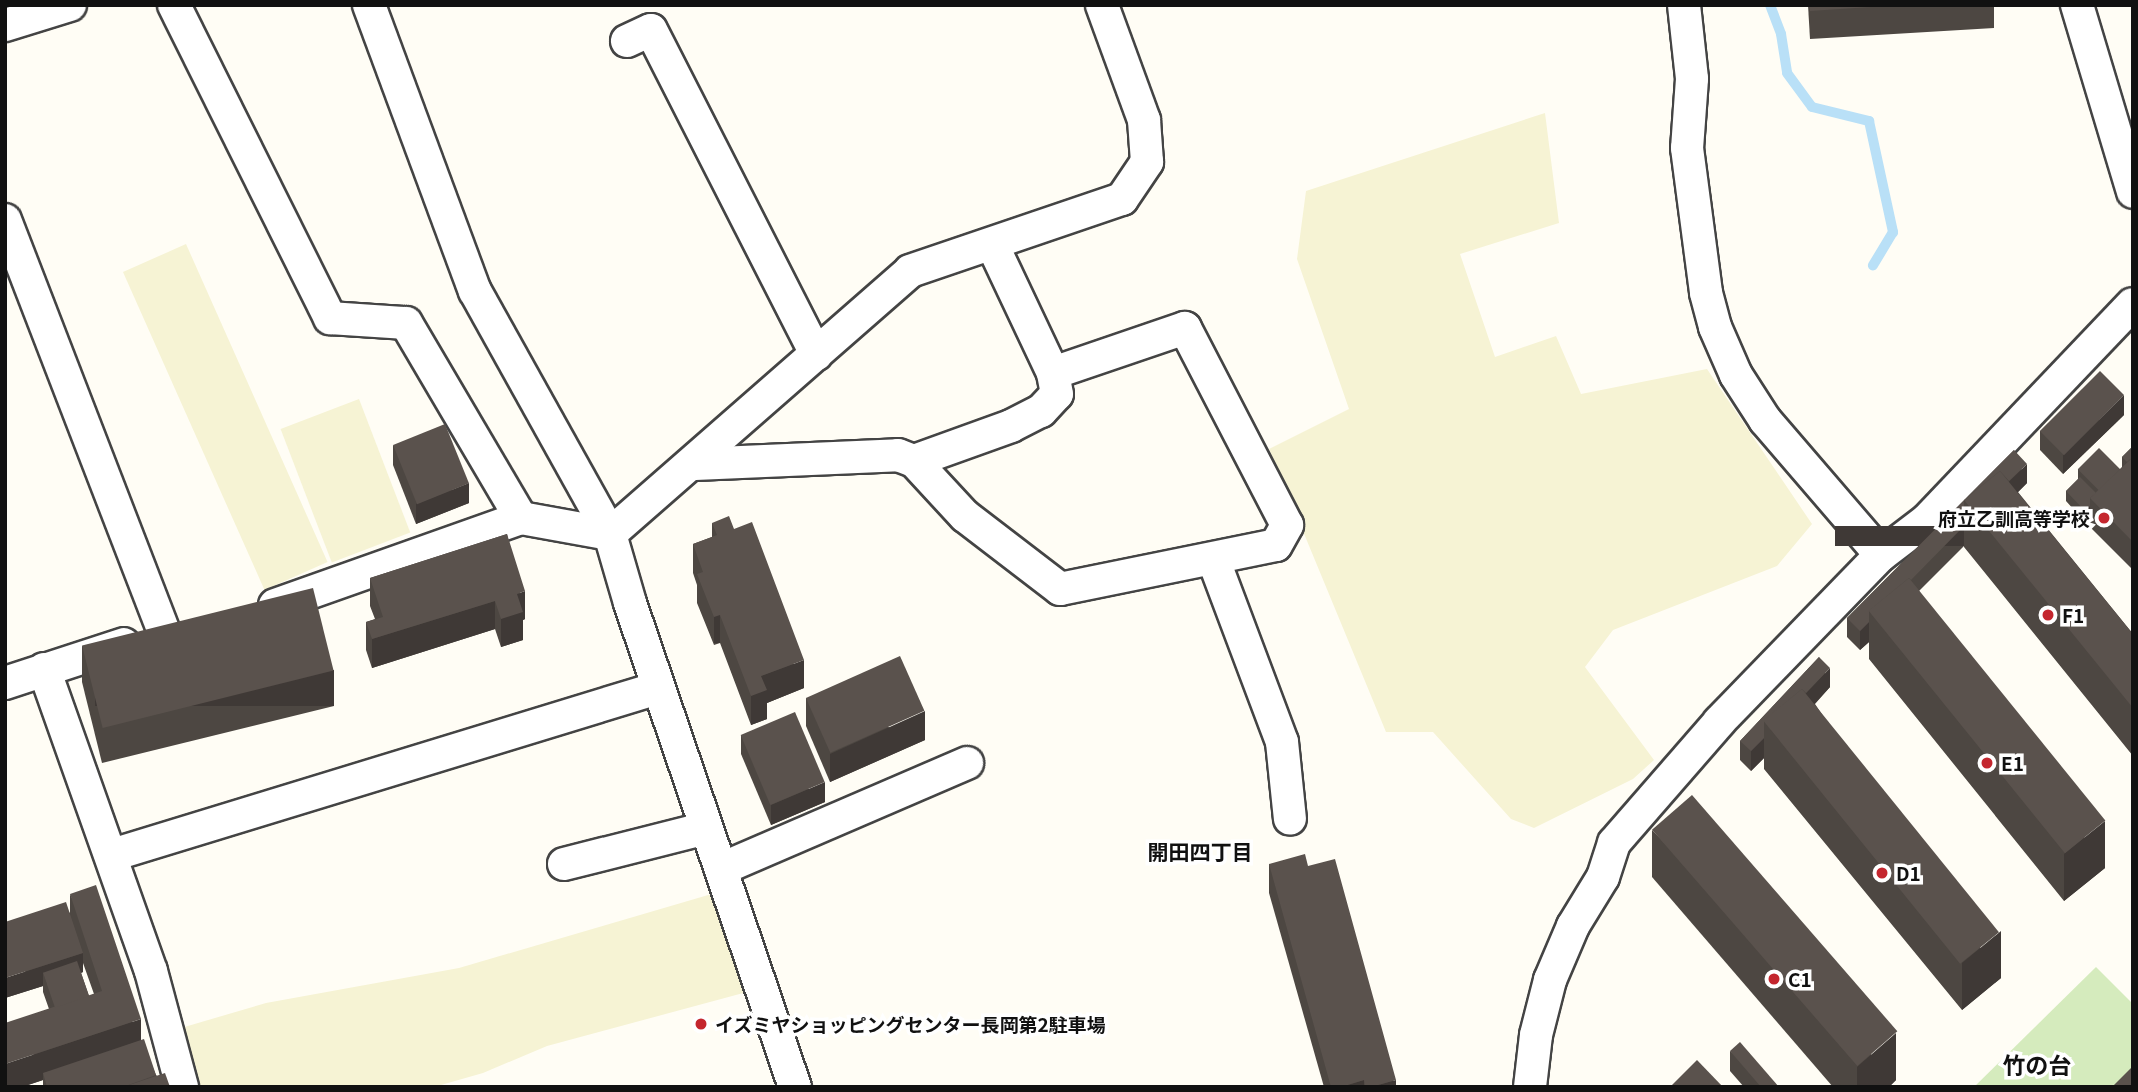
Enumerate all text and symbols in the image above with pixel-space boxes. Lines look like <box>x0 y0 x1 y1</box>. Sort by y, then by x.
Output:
place label: 府立乙訓高等学校 <box>1938 507 2090 529</box>
marker: 府立乙訓高等学校 <box>2096 510 2112 526</box>
place label: F1 <box>2062 604 2084 626</box>
marker: F1 <box>2040 607 2056 623</box>
place label: E1 <box>2001 752 2024 774</box>
marker: E1 <box>1979 755 1995 771</box>
district label: 開田四丁目 <box>1148 838 1252 864</box>
place label: D1 <box>1896 862 1921 884</box>
marker: D1 <box>1874 865 1890 881</box>
place label: C1 <box>1788 968 1812 990</box>
marker: C1 <box>1766 971 1782 987</box>
place label: イズミヤショッピングセンター長岡第2駐車場 <box>715 1013 1106 1035</box>
marker: イズミヤショッピングセンター長岡第2駐車場 <box>693 1016 709 1032</box>
district label: 竹の台 <box>2003 1050 2071 1078</box>

